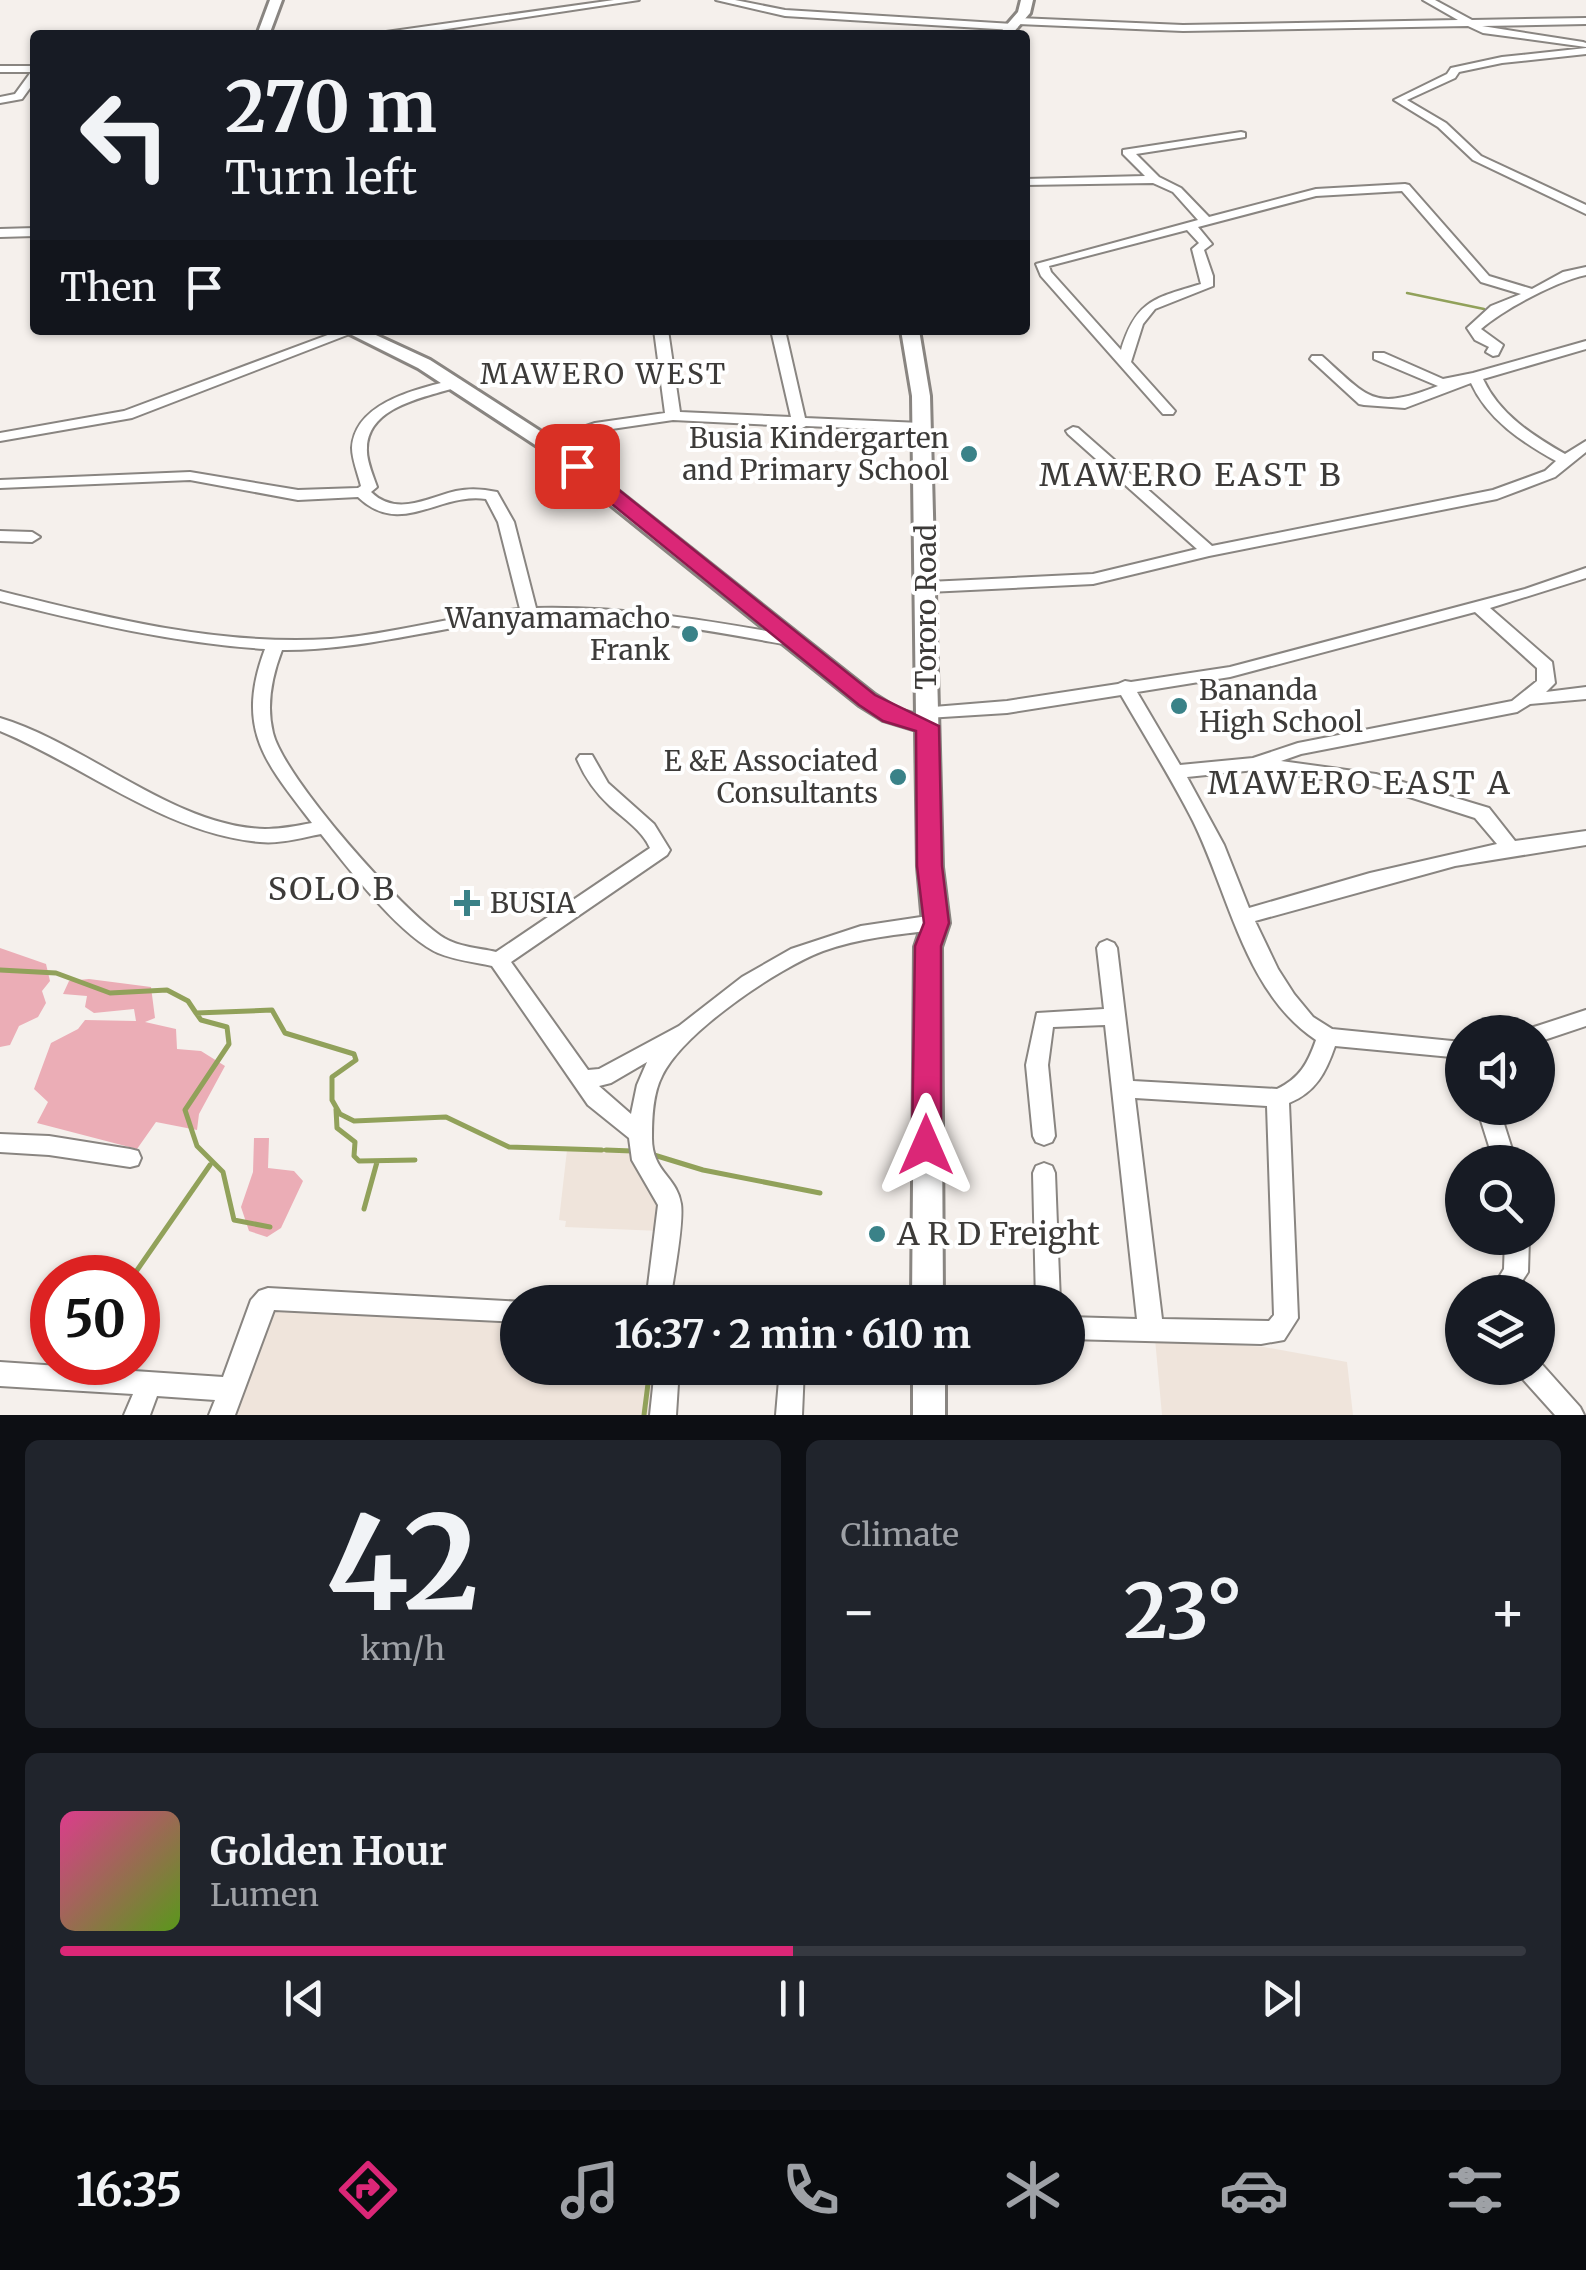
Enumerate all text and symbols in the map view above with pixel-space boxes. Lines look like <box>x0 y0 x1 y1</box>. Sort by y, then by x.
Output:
text: 270 m <box>225 63 437 151</box>
icon: left <box>60 70 190 200</box>
text: Turn left <box>225 150 417 206</box>
icon: arrive <box>177 260 232 315</box>
text: Then <box>60 264 157 311</box>
district label: MAWERO WEST <box>480 356 728 392</box>
place label: Busia Kindergarten and Primary School <box>682 420 949 488</box>
pin <box>535 424 620 509</box>
icon: arrive <box>550 439 605 494</box>
marker: Busia Kindergarten and Primary School <box>958 443 980 465</box>
district label: MAWERO EAST B <box>1039 455 1343 495</box>
street label: Tororo Road <box>908 524 944 690</box>
place label: Wanyamamacho Frank <box>444 600 670 668</box>
marker: Wanyamamacho Frank <box>679 623 701 645</box>
place label: Bananda High School <box>1199 672 1363 740</box>
marker: Bananda High School <box>1168 695 1190 717</box>
place label: E &E Associated Consultants <box>664 743 878 811</box>
district label: MAWERO EAST A <box>1208 763 1512 803</box>
marker: E &E Associated Consultants <box>887 766 909 788</box>
district label: SOLO B <box>268 869 396 909</box>
place label: BUSIA <box>490 885 576 921</box>
marker: BUSIA <box>454 890 480 916</box>
map controls <box>1445 1015 1555 1385</box>
button: sound <box>1445 1015 1555 1125</box>
position arrow <box>874 1093 978 1197</box>
button: search <box>1445 1145 1555 1255</box>
place label: A R D Freight <box>896 1214 1100 1254</box>
marker: A R D Freight <box>866 1223 888 1245</box>
speed limit sign: 50 <box>30 1255 160 1385</box>
button: layers <box>1445 1275 1555 1385</box>
text: 16:37 · 2 min · 610 m <box>614 1311 971 1358</box>
text: 42 <box>326 1482 480 1645</box>
text: Climate <box>841 1515 959 1555</box>
text: 23° <box>1124 1564 1243 1658</box>
text: − <box>841 1577 877 1646</box>
text: + <box>1489 1577 1526 1646</box>
text: km/h <box>360 1629 445 1669</box>
text: Golden Hour <box>210 1828 447 1875</box>
text: Lumen <box>210 1875 319 1915</box>
icon: previous <box>277 1971 332 2026</box>
icon: pause <box>765 1971 820 2026</box>
icon: next <box>1254 1971 1309 2026</box>
icon: directions <box>333 2155 403 2225</box>
icon: music <box>555 2155 625 2225</box>
icon: phone <box>776 2155 846 2225</box>
icon: climate <box>998 2155 1068 2225</box>
icon: car <box>1219 2155 1289 2225</box>
icon: filters <box>1440 2155 1510 2225</box>
text: 16:35 <box>76 2162 182 2218</box>

